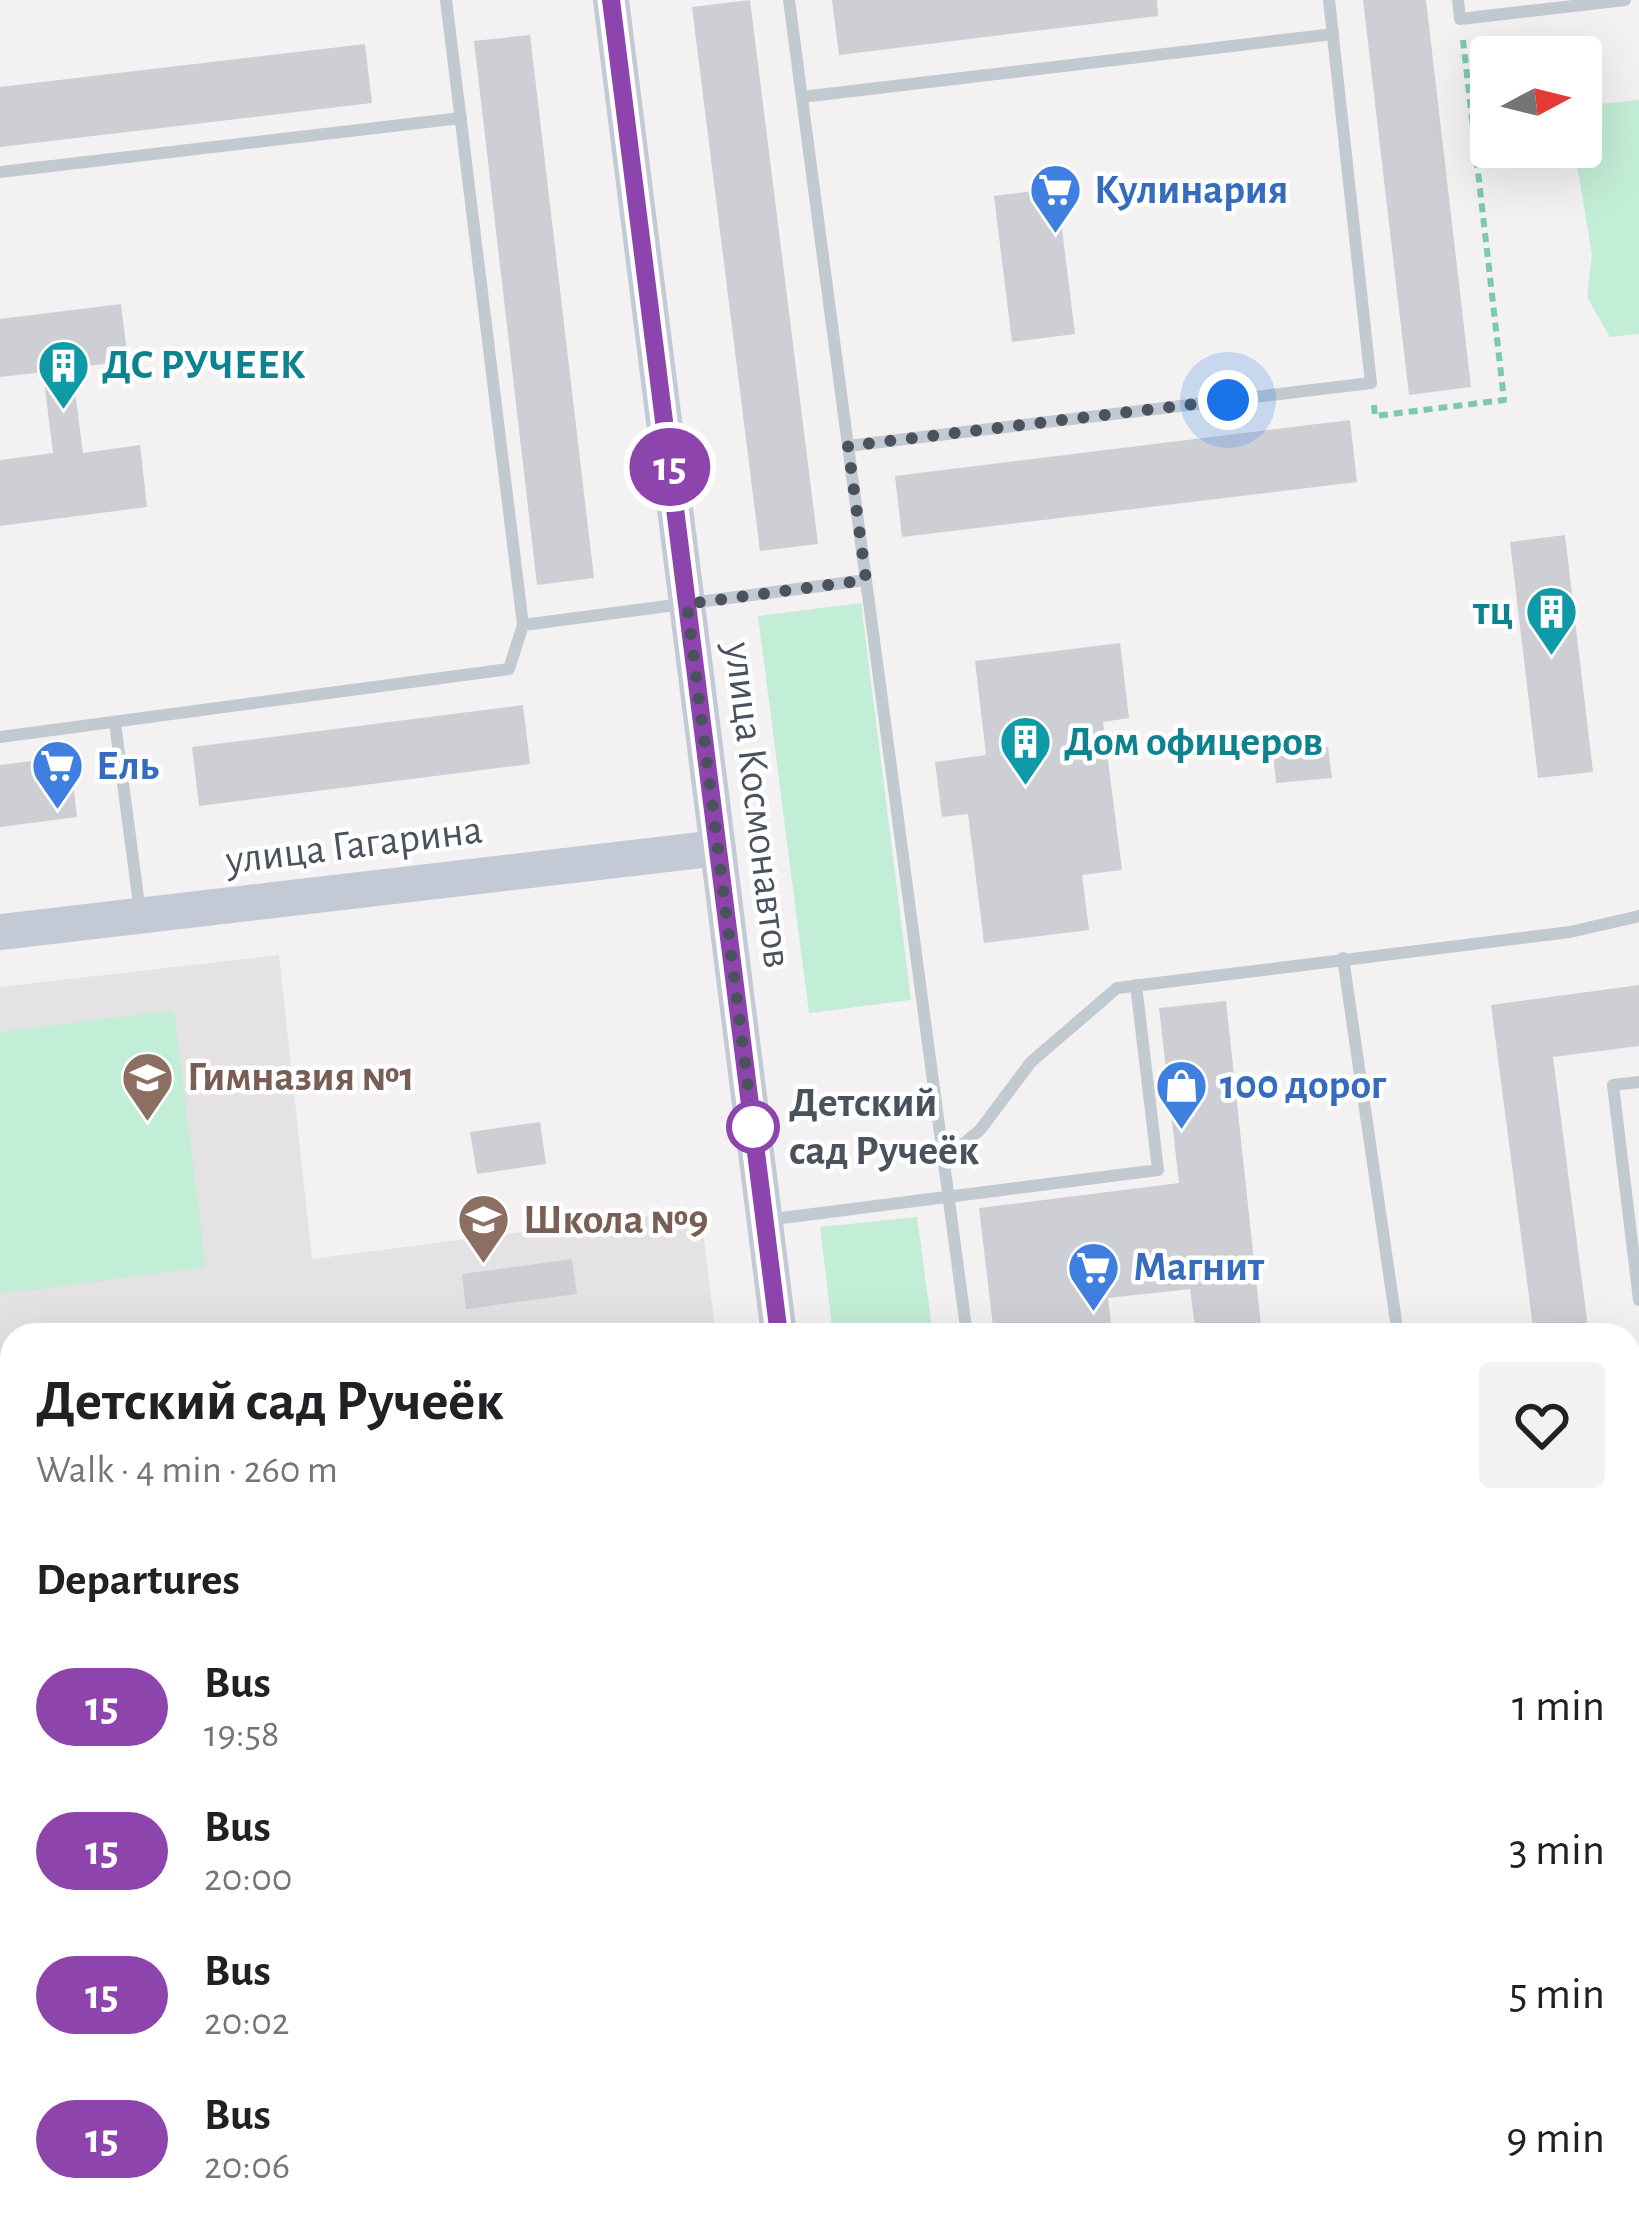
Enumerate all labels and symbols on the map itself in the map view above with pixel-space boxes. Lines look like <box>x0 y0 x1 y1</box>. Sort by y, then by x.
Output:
north arrow <box>1470 36 1602 168</box>
supermarket icon: Кулинария <box>1027 162 1083 236</box>
place label: Кулинария <box>1094 169 1288 211</box>
building icon: ДС РУЧЕЕК <box>35 337 91 411</box>
place label: ДС РУЧЕЕК <box>102 344 306 386</box>
your location <box>1198 370 1258 430</box>
line badge: 15 <box>616 428 724 506</box>
building icon: тц <box>1524 583 1580 657</box>
place label: тц <box>1472 590 1513 632</box>
street label: улица Космонавтов <box>717 639 799 970</box>
building icon: Дом офицеров <box>997 714 1053 788</box>
place label: Дом офицеров <box>1064 721 1323 763</box>
supermarket icon: Ель <box>29 738 85 812</box>
place label: Ель <box>96 745 159 787</box>
street label: улица Гагарина <box>222 808 485 882</box>
school or university icon: Гимназия №1 <box>120 1049 176 1123</box>
place label: Гимназия №1 <box>187 1056 415 1098</box>
shop icon: 100 дорог <box>1153 1057 1209 1131</box>
place label: 100 дорог <box>1220 1064 1387 1106</box>
place label: Детский сад Ручеёк <box>789 1082 979 1172</box>
marker: Детский сад Ручеёк <box>728 1102 778 1152</box>
school or university icon: Школа №9 <box>456 1192 512 1266</box>
place label: Школа №9 <box>523 1199 708 1241</box>
supermarket icon: Магнит <box>1066 1239 1122 1313</box>
place label: Магнит <box>1133 1246 1265 1288</box>

